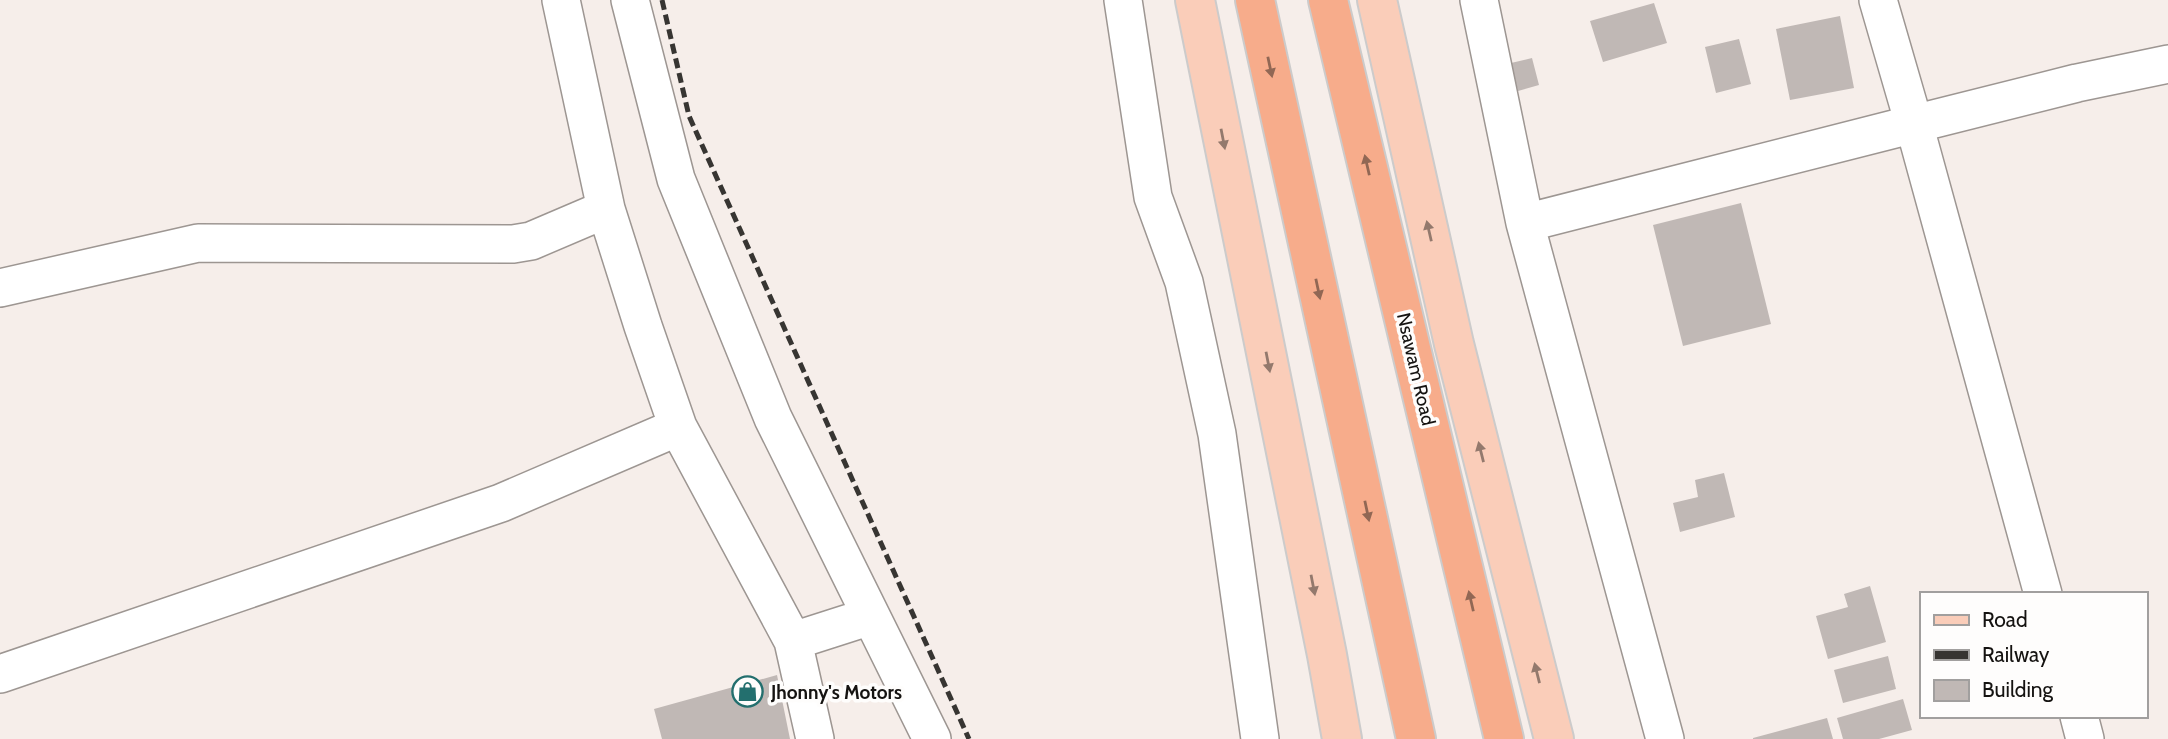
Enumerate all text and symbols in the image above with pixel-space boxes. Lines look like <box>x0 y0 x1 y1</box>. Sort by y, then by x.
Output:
one-way arrow <box>1265 56 1276 78</box>
one-way arrow <box>1217 128 1228 150</box>
one-way arrow <box>1361 154 1372 176</box>
one-way arrow <box>1423 220 1434 242</box>
one-way arrow <box>1313 278 1324 300</box>
street label: Nsawam Road <box>1392 310 1440 428</box>
one-way arrow <box>1263 351 1274 373</box>
one-way arrow <box>1475 441 1486 463</box>
one-way arrow <box>1361 500 1372 522</box>
one-way arrow <box>1308 574 1319 596</box>
one-way arrow <box>1465 590 1476 612</box>
legend <box>1920 592 2147 718</box>
text: Road <box>1982 607 2028 632</box>
text: Railway <box>1982 642 2050 667</box>
one-way arrow <box>1531 662 1542 684</box>
shop icon: Jhonny's Motors <box>731 675 765 709</box>
text: Building <box>1982 677 2054 702</box>
place label: Jhonny's Motors <box>770 681 902 704</box>

